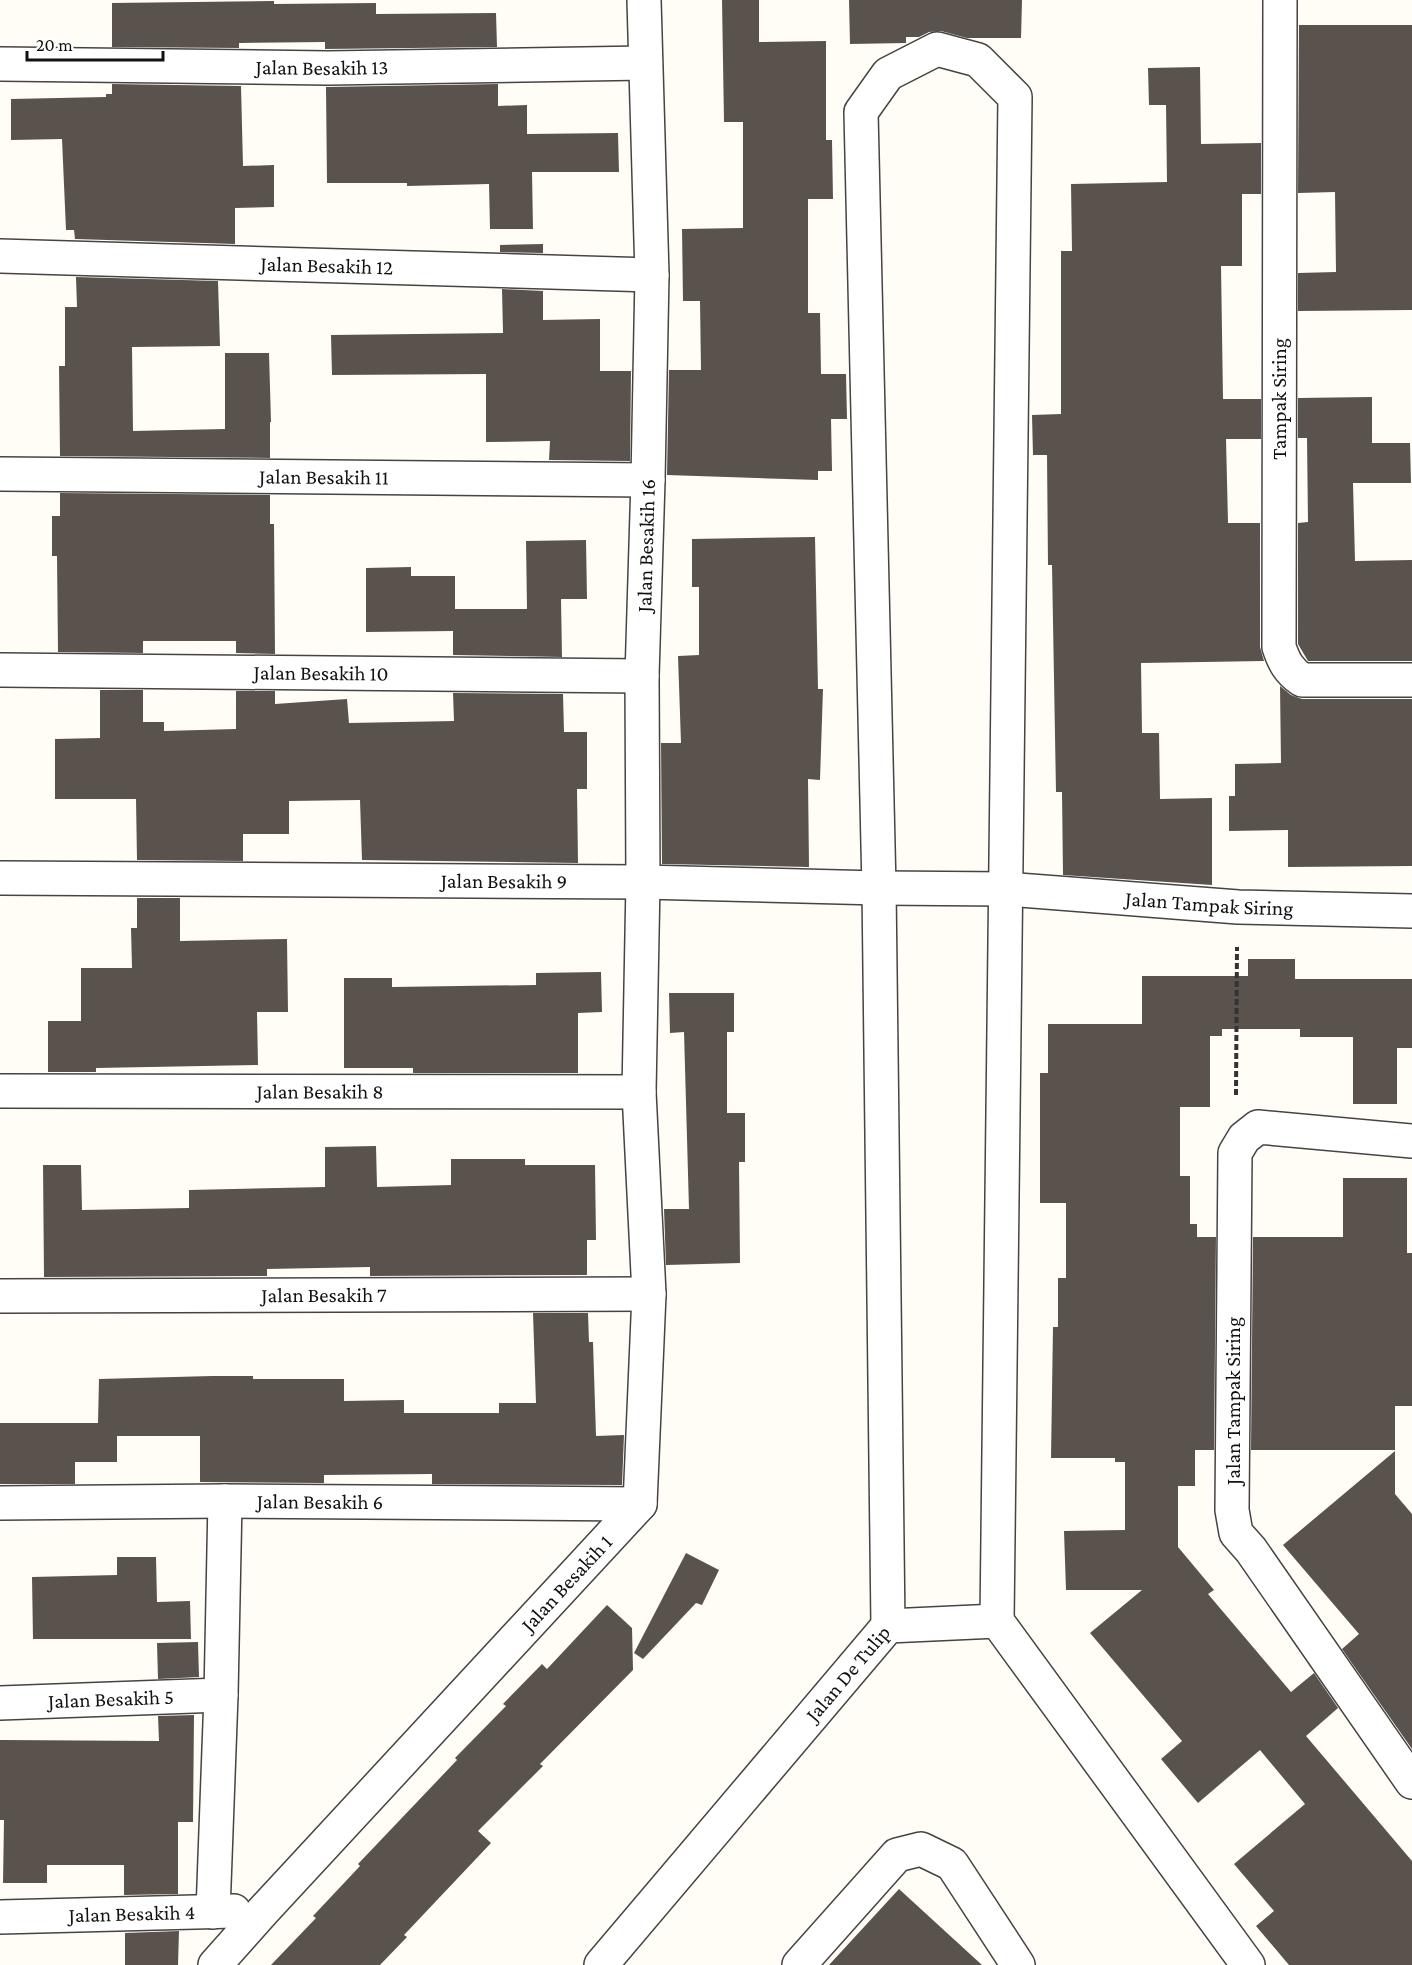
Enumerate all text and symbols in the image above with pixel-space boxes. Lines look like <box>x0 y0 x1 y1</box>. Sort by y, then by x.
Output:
scale bar <box>27 24 164 62</box>
text: 20 m <box>36 35 73 55</box>
street label: Jalan Besakih 13 <box>253 55 389 80</box>
street label: Jalan Besakih 12 <box>258 252 394 279</box>
street label: Tampak Siring <box>1267 338 1291 460</box>
street label: Jalan Besakih 11 <box>257 464 389 490</box>
street label: Jalan Besakih 16 <box>632 478 660 615</box>
street label: Jalan Besakih 10 <box>252 660 388 686</box>
street label: Jalan Besakih 9 <box>439 869 567 894</box>
street label: Jalan Tampak Siring <box>1123 886 1294 920</box>
street label: Jalan Besakih 8 <box>254 1079 384 1104</box>
street label: Jalan Besakih 7 <box>259 1283 387 1307</box>
street label: Jalan Tampak Siring <box>1221 1317 1245 1487</box>
street label: Jalan Besakih 6 <box>255 1489 383 1514</box>
street label: Jalan Besakih 1 <box>515 1530 617 1638</box>
street label: Jalan De Tulip <box>799 1621 895 1728</box>
street label: Jalan Besakih 5 <box>46 1685 174 1713</box>
street label: Jalan Besakih 4 <box>66 1900 196 1927</box>

